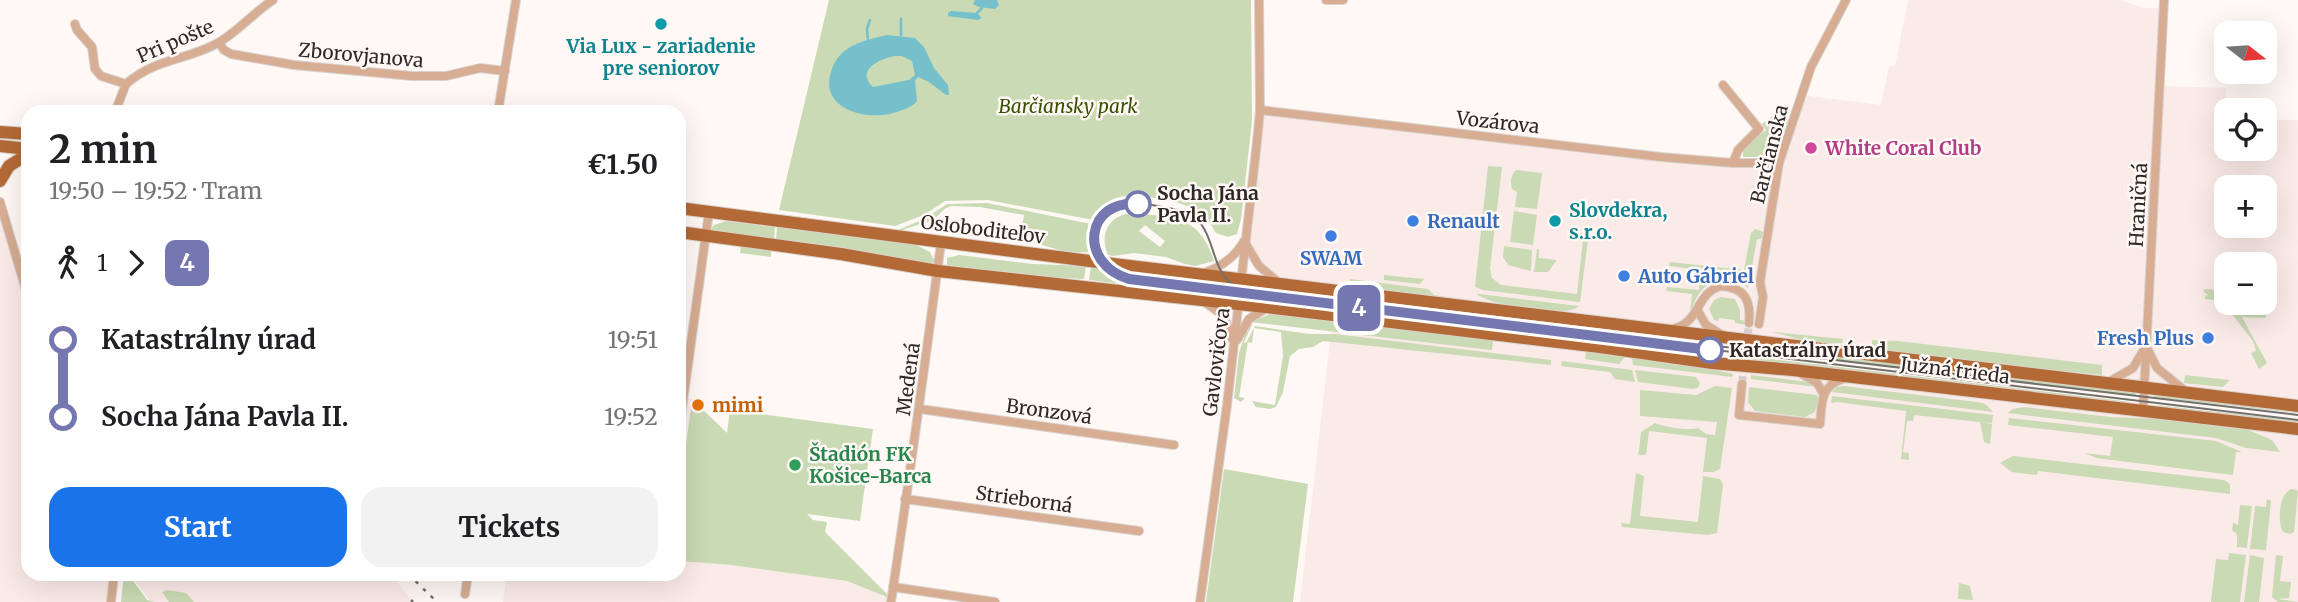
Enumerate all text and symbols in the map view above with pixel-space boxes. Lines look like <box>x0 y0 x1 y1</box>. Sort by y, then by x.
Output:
street label: Pri pošte <box>133 14 217 68</box>
marker: Via Lux - zariadenie pre seniorov <box>653 16 669 32</box>
north arrow <box>2214 21 2277 84</box>
map controls <box>2214 21 2277 315</box>
place label: Via Lux - zariadenie pre seniorov <box>565 34 756 80</box>
street label: Zborovjanova <box>297 38 425 72</box>
park label: Barčiansky park <box>998 94 1138 118</box>
button: locate <box>2214 98 2277 161</box>
street label: Barčianska <box>1745 102 1793 206</box>
street label: Vozárova <box>1454 106 1541 138</box>
text: 2 min <box>49 126 157 173</box>
place label: White Coral Club <box>1824 136 1982 160</box>
marker: White Coral Club <box>1803 140 1819 156</box>
text: €1.50 <box>587 148 658 181</box>
street label: Hraničná <box>2124 162 2152 248</box>
button: + <box>2214 175 2277 238</box>
text: 19:50 – 19:52 · Tram <box>49 176 262 205</box>
place label: Socha Jána Pavla II. <box>1157 181 1259 227</box>
marker: Socha Jána Pavla II. <box>1125 191 1151 217</box>
place label: Slovdekra, s.r.o. <box>1569 198 1667 244</box>
street label: Osloboditeľov <box>919 209 1047 249</box>
place label: Renault <box>1427 209 1500 233</box>
marker: Renault <box>1405 213 1421 229</box>
marker: Slovdekra, s.r.o. <box>1547 213 1563 229</box>
marker: SWAM <box>1323 228 1339 244</box>
icon: walk <box>49 244 87 282</box>
icon: forward <box>117 244 155 282</box>
place label: SWAM <box>1300 246 1363 270</box>
text: 4 <box>179 247 195 278</box>
text: 1 <box>97 248 107 277</box>
button: − <box>2214 252 2277 315</box>
place label: Auto Gábriel <box>1637 264 1754 288</box>
marker: Auto Gábriel <box>1616 268 1632 284</box>
line badge: 4 <box>1336 285 1382 331</box>
text: 4 <box>1351 292 1367 323</box>
street label: Gavlovičova <box>1197 306 1235 418</box>
text: Katastrálny úrad <box>101 323 316 356</box>
text: 19:51 <box>608 325 658 354</box>
place label: Fresh Plus <box>2097 326 2194 350</box>
marker: Fresh Plus <box>2200 330 2216 346</box>
marker: Katastrálny úrad <box>1697 337 1723 363</box>
place label: Katastrálny úrad <box>1729 338 1886 362</box>
street label: Medená <box>891 341 925 417</box>
street label: Južná trieda <box>1898 351 2011 389</box>
place label: mimi <box>712 393 764 417</box>
street label: Bronzová <box>1005 393 1093 429</box>
marker: mimi <box>690 397 706 413</box>
text: Socha Jána Pavla II. <box>101 400 349 433</box>
text: 19:52 <box>604 402 658 431</box>
place label: Štadión FK Košice-Barca <box>809 442 932 488</box>
marker: Štadión FK Košice-Barca <box>787 457 803 473</box>
street label: Strieborná <box>974 480 1074 518</box>
button: Start <box>49 487 347 567</box>
button: Tickets <box>361 487 658 567</box>

